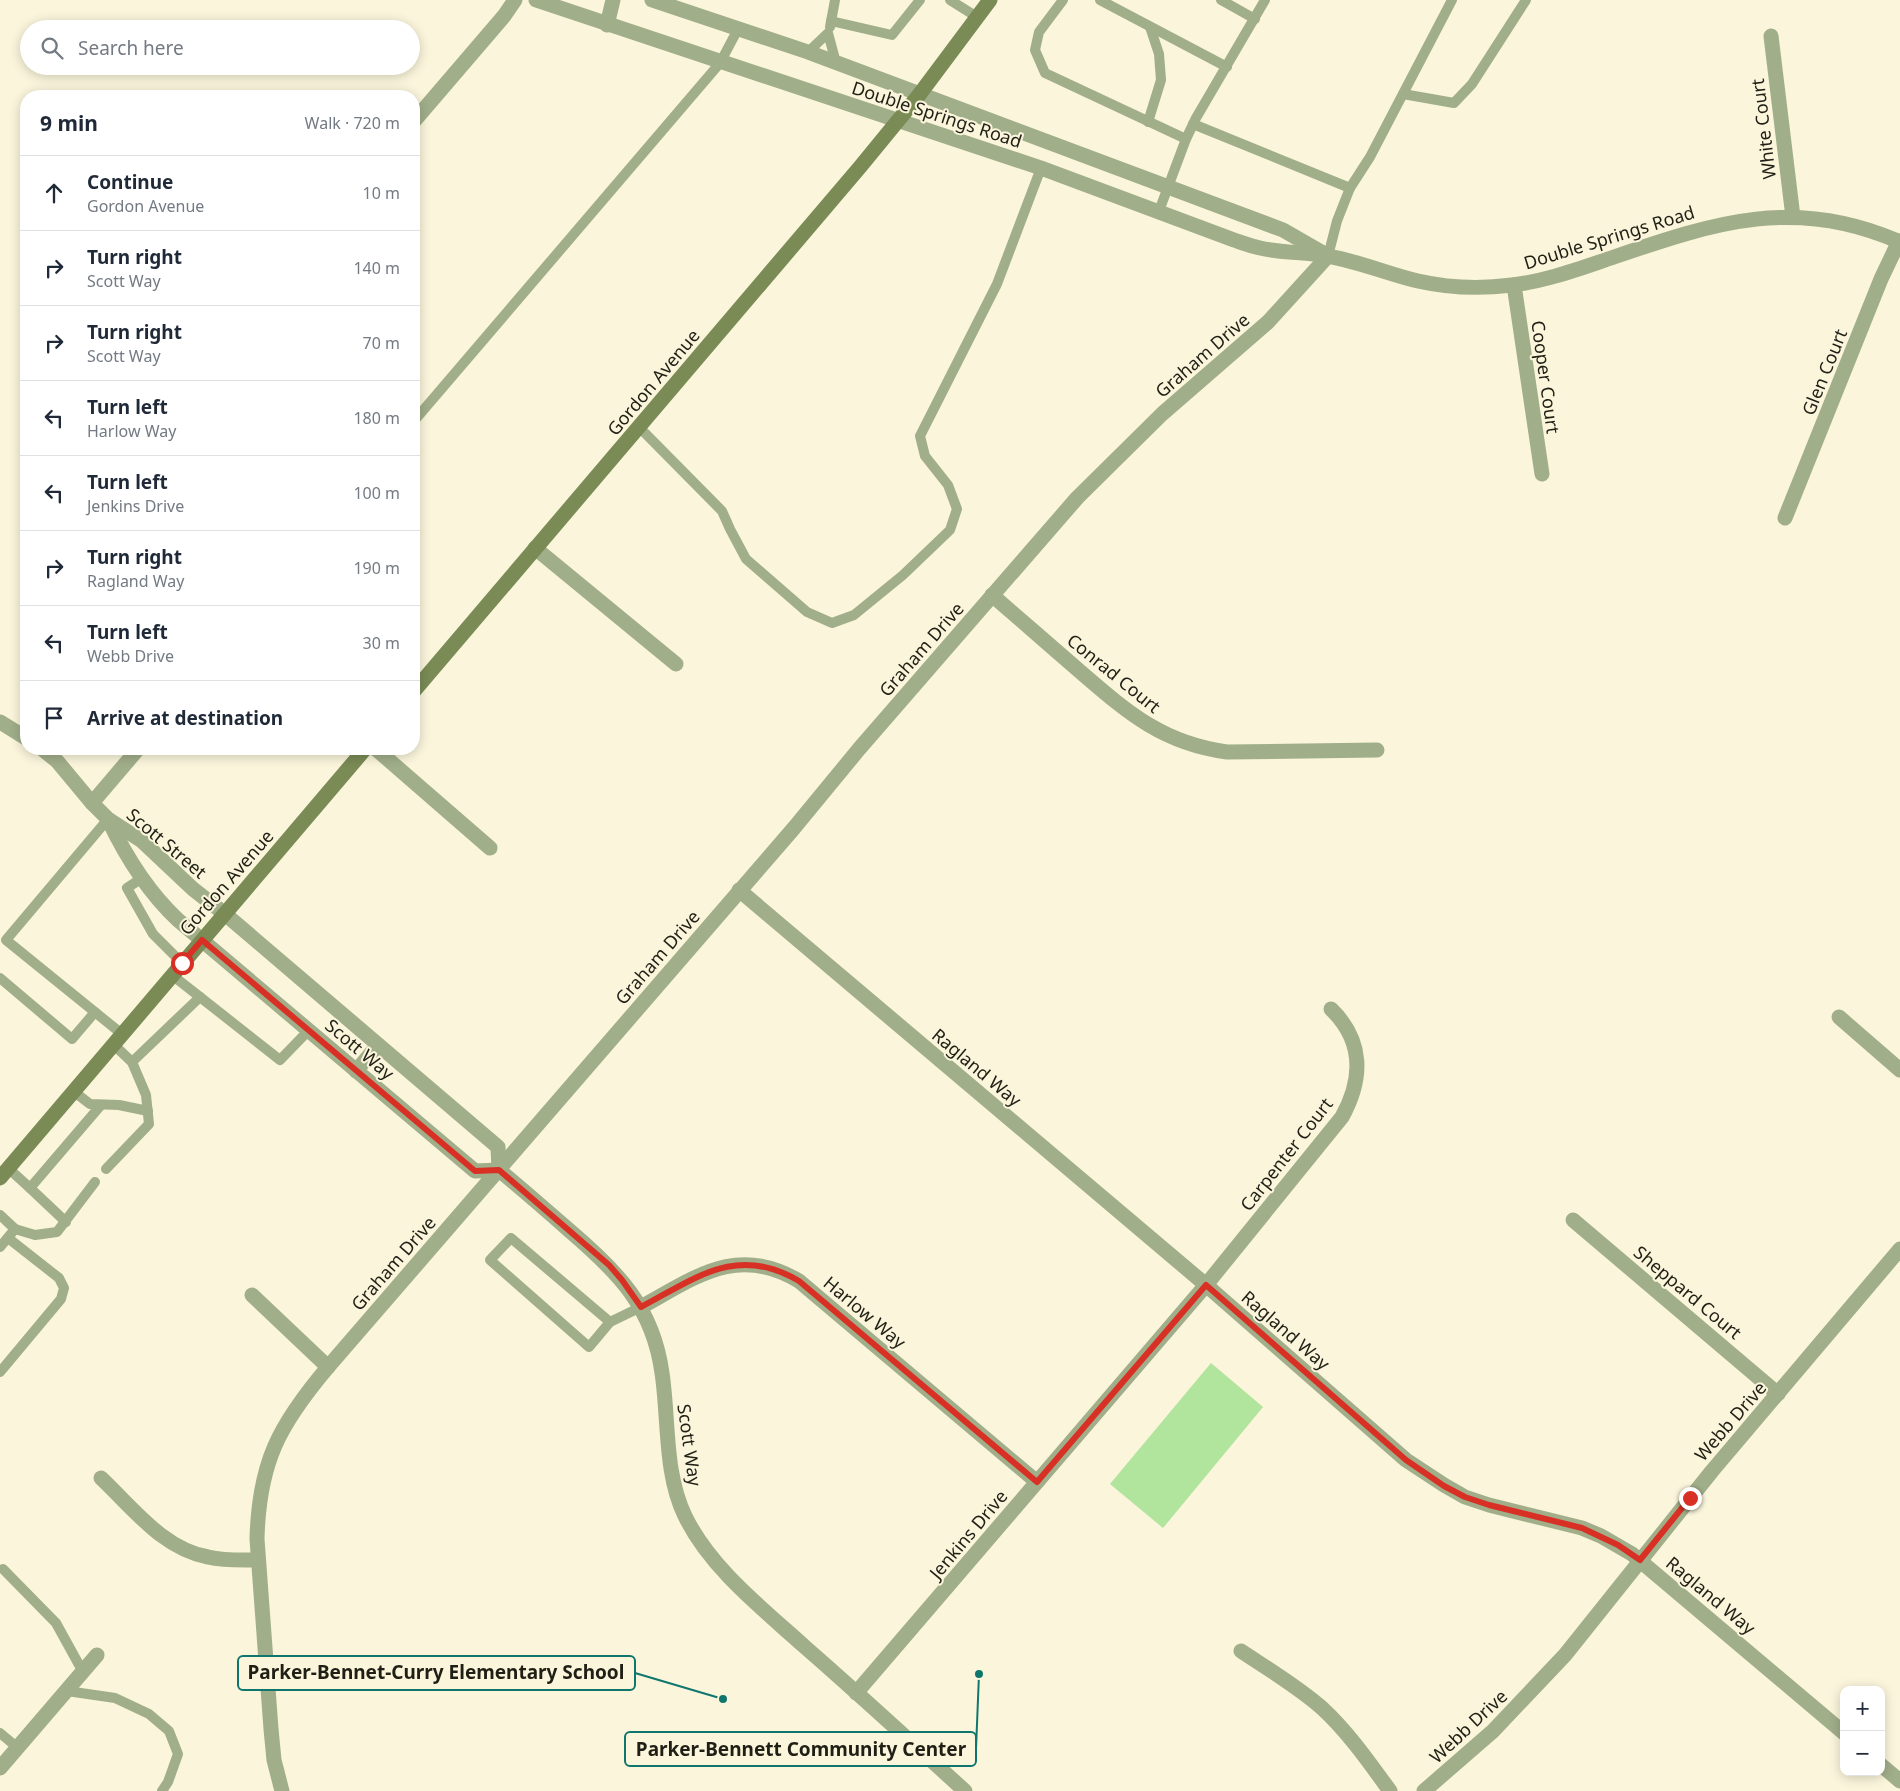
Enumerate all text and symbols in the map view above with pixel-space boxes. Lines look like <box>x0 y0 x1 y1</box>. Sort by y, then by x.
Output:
search box <box>20 20 420 75</box>
icon: search <box>38 34 66 62</box>
text: Search here <box>78 35 184 61</box>
street label: Double Springs Road <box>849 75 1025 153</box>
street label: White Court <box>1745 77 1781 181</box>
text: 9 min <box>40 109 98 137</box>
text: Walk · 720 m <box>305 112 400 134</box>
text: Continue <box>87 169 173 195</box>
icon: ahead <box>40 179 68 207</box>
text: 10 m <box>363 182 400 204</box>
text: Gordon Avenue <box>87 195 204 217</box>
street label: Double Springs Road <box>1521 200 1697 274</box>
text: Turn right <box>87 244 182 270</box>
icon: right <box>40 254 68 282</box>
text: 140 m <box>353 257 400 279</box>
text: Scott Way <box>87 270 161 292</box>
street label: Graham Drive <box>1150 307 1254 403</box>
text: Turn right <box>87 319 182 345</box>
street label: Cooper Court <box>1526 319 1566 436</box>
street label: Gordon Avenue <box>601 324 705 440</box>
street label: Glen Court <box>1796 325 1852 419</box>
icon: right <box>40 329 68 357</box>
text: 70 m <box>363 332 400 354</box>
text: Scott Way <box>87 345 161 367</box>
text: Turn left <box>87 394 168 420</box>
icon: left <box>40 404 68 432</box>
text: 180 m <box>353 407 400 429</box>
text: Harlow Way <box>87 420 176 442</box>
text: Turn left <box>87 469 168 495</box>
icon: left <box>40 479 68 507</box>
text: 100 m <box>353 482 400 504</box>
text: Jenkins Drive <box>87 495 184 517</box>
text: Turn right <box>87 544 182 570</box>
icon: right <box>40 554 68 582</box>
text: 190 m <box>353 557 400 579</box>
text: Ragland Way <box>87 570 184 592</box>
street label: Graham Drive <box>873 597 969 701</box>
text: Turn left <box>87 619 168 645</box>
street label: Conrad Court <box>1062 628 1166 718</box>
icon: left <box>40 629 68 657</box>
text: 30 m <box>363 632 400 654</box>
text: Webb Drive <box>87 645 174 667</box>
icon: arrive <box>40 704 68 732</box>
text: Arrive at destination <box>87 705 283 731</box>
street label: Scott Street <box>122 803 212 884</box>
street label: Gordon Avenue <box>174 824 278 940</box>
street label: Graham Drive <box>609 905 705 1009</box>
route start <box>171 952 194 975</box>
street label: Scott Way <box>321 1013 400 1085</box>
street label: Ragland Way <box>927 1023 1027 1112</box>
street label: Carpenter Court <box>1234 1092 1338 1216</box>
street label: Graham Drive <box>345 1211 441 1315</box>
street label: Sheppard Court <box>1629 1240 1747 1344</box>
street label: Harlow Way <box>819 1270 912 1354</box>
street label: Ragland Way <box>1237 1285 1336 1376</box>
street label: Webb Drive <box>1689 1376 1771 1466</box>
street label: Scott Way <box>672 1402 708 1488</box>
street label: Jenkins Drive <box>922 1484 1012 1585</box>
route end <box>1679 1487 1702 1510</box>
street label: Ragland Way <box>1661 1551 1761 1640</box>
callout: Parker-Bennet-Curry Elementary School <box>238 1656 635 1690</box>
text: Parker-Bennet-Curry Elementary School <box>248 1659 624 1685</box>
street label: Webb Drive <box>1424 1684 1512 1768</box>
map controls <box>1840 1686 1885 1776</box>
button: + <box>1840 1686 1885 1731</box>
button: − <box>1840 1731 1885 1776</box>
callout: Parker-Bennett Community Center <box>625 1732 976 1766</box>
text: Parker-Bennett Community Center <box>636 1736 967 1762</box>

